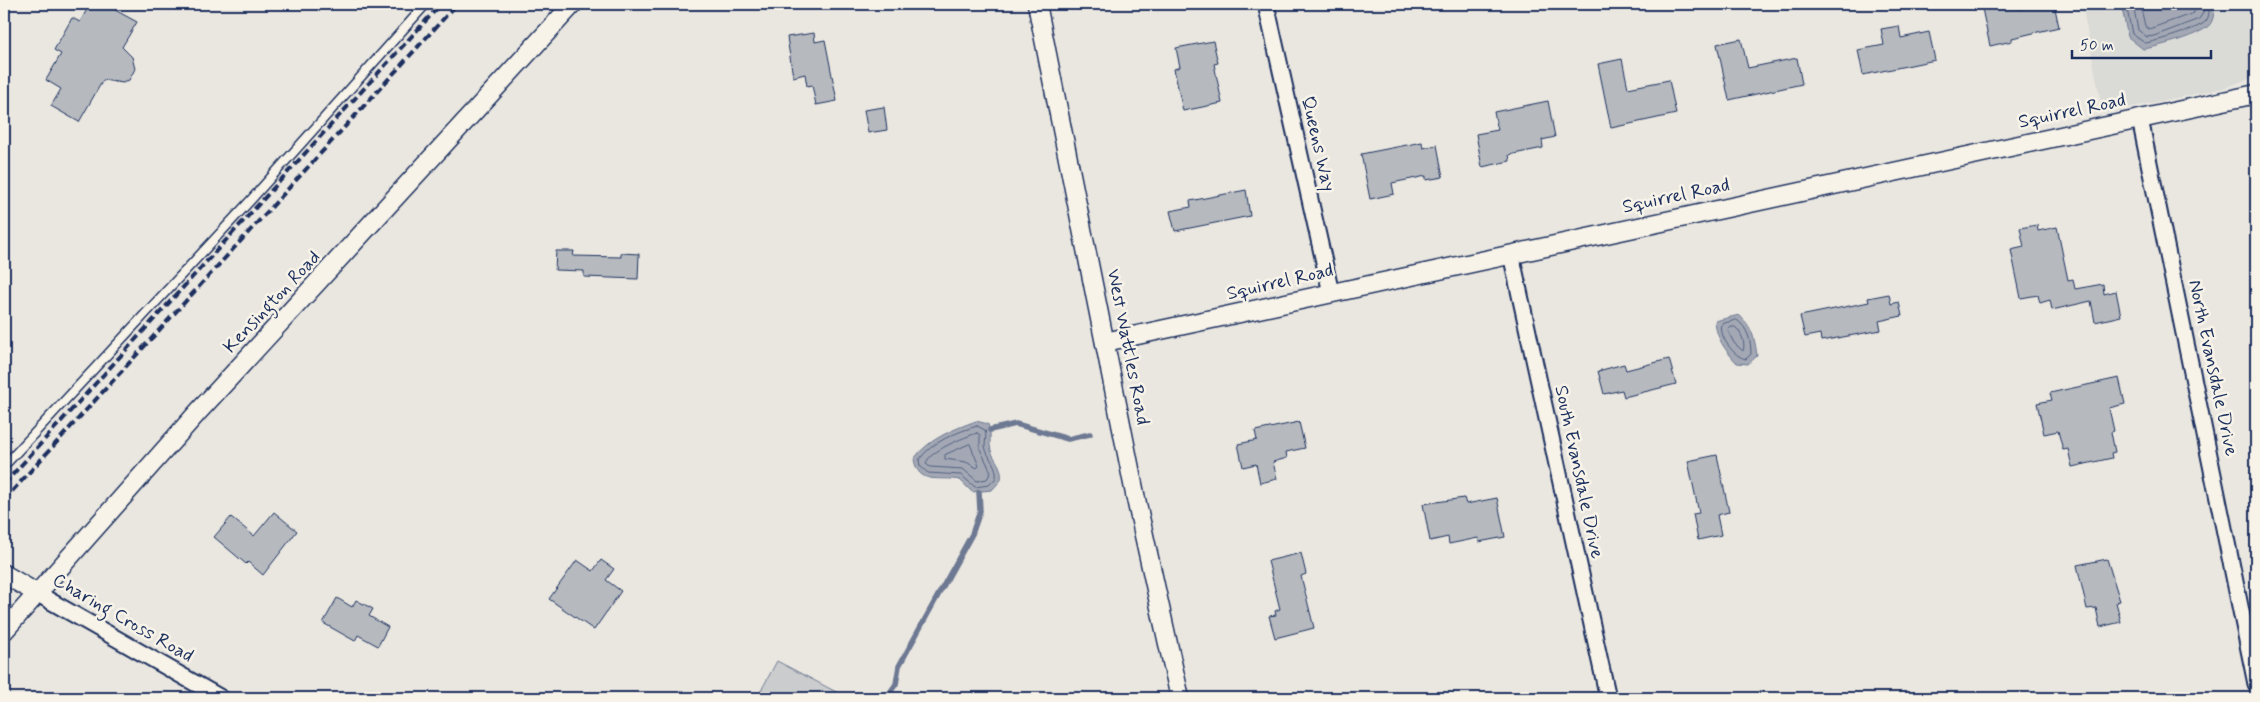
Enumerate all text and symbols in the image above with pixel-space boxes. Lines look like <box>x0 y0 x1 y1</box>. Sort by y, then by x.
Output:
scale bar <box>2072 28 2211 60</box>
text: 50 m <box>2080 36 2114 56</box>
street label: Squirrel Road <box>2016 87 2128 135</box>
street label: Queens Way <box>1294 94 1341 194</box>
street label: Squirrel Road <box>1620 172 1732 220</box>
street label: Kensington Road <box>218 245 328 361</box>
street label: Squirrel Road <box>1224 258 1336 306</box>
street label: West Wattles Road <box>1101 267 1155 427</box>
street label: North Evansdale Drive <box>2182 278 2244 458</box>
street label: South Evansdale Drive <box>1548 383 1610 561</box>
street label: Charing Cross Road <box>47 568 198 671</box>

